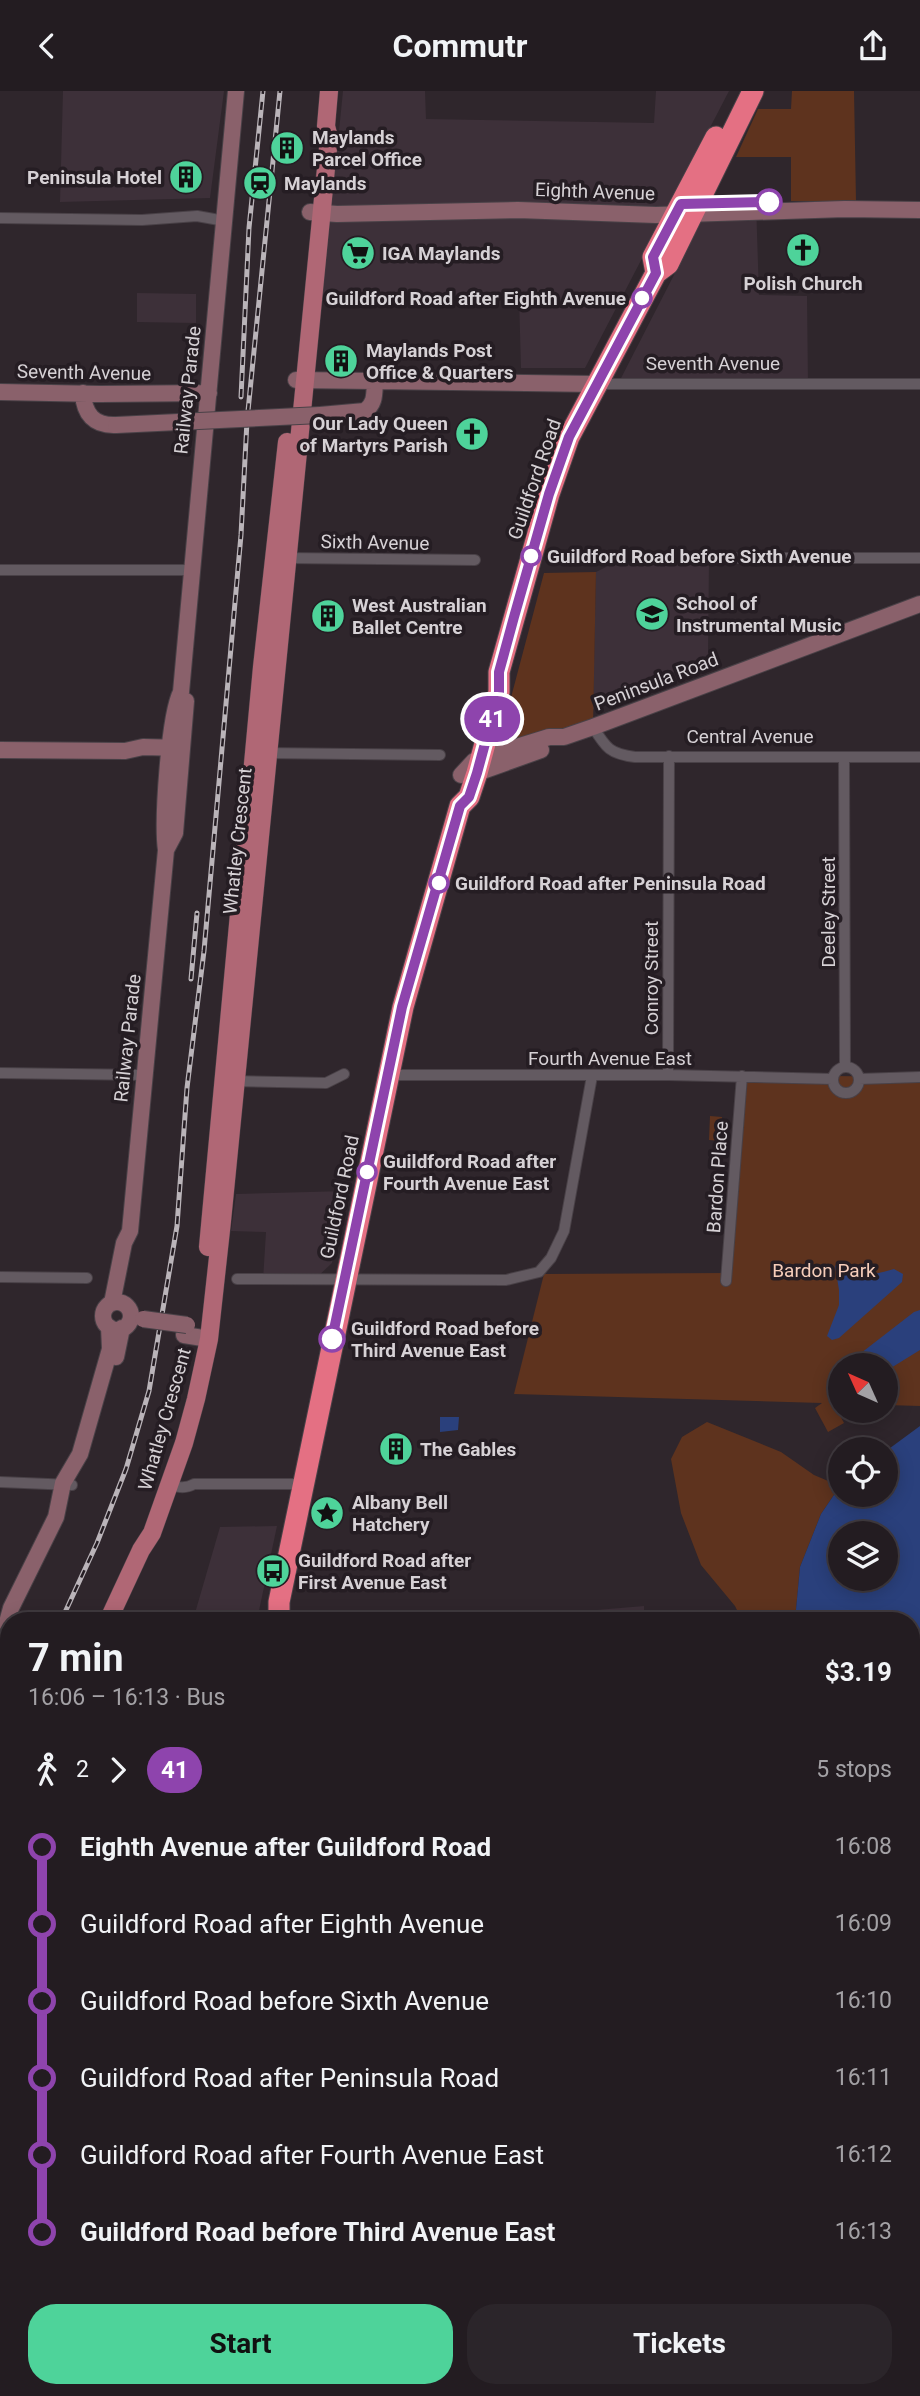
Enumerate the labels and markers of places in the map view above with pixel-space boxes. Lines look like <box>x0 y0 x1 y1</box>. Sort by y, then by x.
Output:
place label: Maylands Parcel Office <box>312 126 422 171</box>
building icon: Maylands Parcel Office <box>268 129 306 167</box>
building icon: Peninsula Hotel <box>167 158 205 196</box>
station icon: Maylands <box>241 164 279 202</box>
place label: Peninsula Hotel <box>27 166 162 189</box>
place label: Maylands <box>284 172 367 195</box>
unlabelled marker <box>756 189 782 215</box>
church icon: Polish Church <box>784 231 822 269</box>
supermarket icon: IGA Maylands <box>339 234 377 272</box>
place label: IGA Maylands <box>382 242 501 265</box>
place label: Polish Church <box>743 272 863 295</box>
place label: Guildford Road after Eighth Avenue <box>325 287 626 310</box>
marker: Guildford Road after Eighth Avenue <box>632 288 652 308</box>
place label: Maylands Post Office & Quarters <box>366 339 514 384</box>
building icon: Maylands Post Office & Quarters <box>322 342 360 380</box>
place label: Our Lady Queen of Martyrs Parish <box>299 412 448 457</box>
church icon: Our Lady Queen of Martyrs Parish <box>453 415 491 453</box>
place label: Guildford Road before Sixth Avenue <box>547 545 852 568</box>
marker: Guildford Road before Sixth Avenue <box>521 546 541 566</box>
place label: School of Instrumental Music <box>676 592 842 637</box>
place label: West Australian Ballet Centre <box>352 594 487 639</box>
school or university icon: School of Instrumental Music <box>633 595 671 633</box>
building icon: West Australian Ballet Centre <box>309 597 347 635</box>
place label: Guildford Road after Peninsula Road <box>455 872 766 895</box>
marker: Guildford Road after Peninsula Road <box>429 873 449 893</box>
place label: Guildford Road after Fourth Avenue East <box>383 1150 556 1195</box>
marker: Guildford Road after Fourth Avenue East <box>357 1162 377 1182</box>
place label: Guildford Road before Third Avenue East <box>351 1317 539 1362</box>
marker: Guildford Road before Third Avenue East <box>319 1326 345 1352</box>
building icon: The Gables <box>377 1430 415 1468</box>
place label: The Gables <box>420 1438 516 1461</box>
place label: Albany Bell Hatchery <box>352 1491 448 1536</box>
place icon: Albany Bell Hatchery <box>308 1494 346 1532</box>
place label: Guildford Road after First Avenue East <box>298 1549 471 1594</box>
bus stop icon: Guildford Road after First Avenue East <box>254 1552 292 1590</box>

